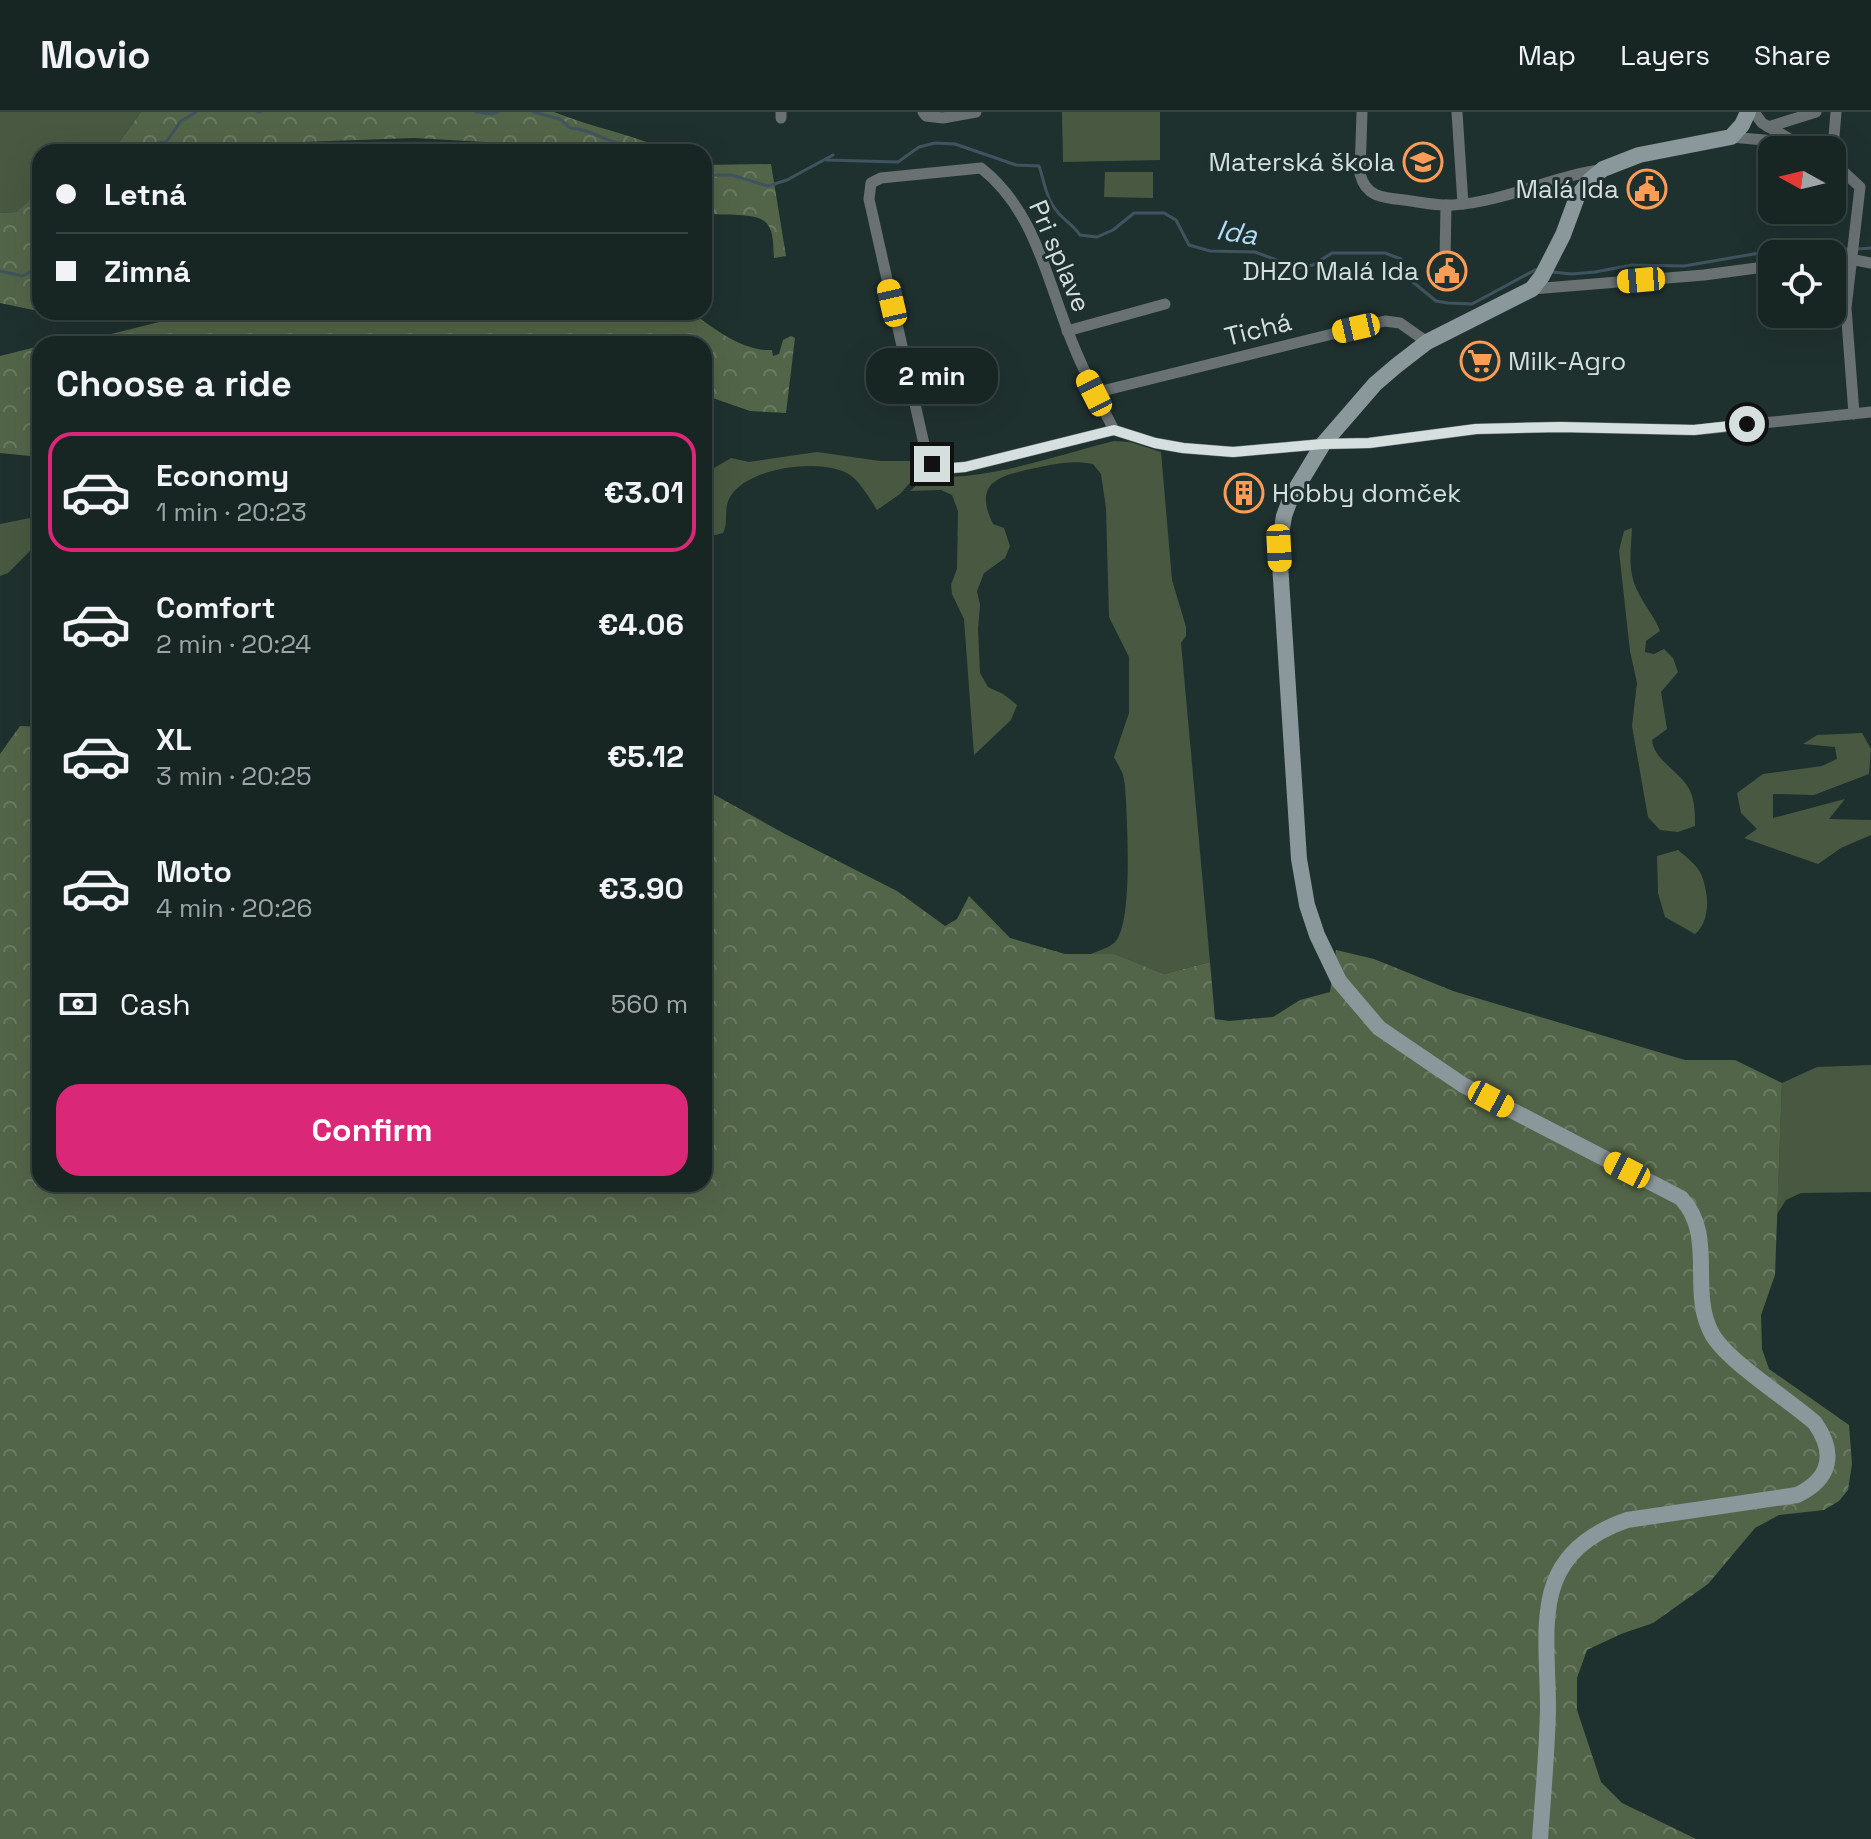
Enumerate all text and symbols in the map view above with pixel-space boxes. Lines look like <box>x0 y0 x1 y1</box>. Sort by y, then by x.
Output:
text: Movio <box>40 31 150 79</box>
text: Map <box>1518 37 1576 73</box>
text: Layers <box>1620 37 1710 73</box>
text: Share <box>1754 37 1831 73</box>
north arrow <box>1758 136 1846 224</box>
map controls <box>1758 136 1846 328</box>
school or university icon: Materská škola <box>1402 141 1444 183</box>
place label: Materská škola <box>1209 145 1395 179</box>
public building icon: Malá Ida <box>1626 168 1668 210</box>
place label: Malá Ida <box>1516 172 1619 206</box>
text: Letná <box>104 175 187 214</box>
street label: Pri splave <box>1021 195 1099 317</box>
water label: Ida <box>1214 211 1261 253</box>
button: locate <box>1758 240 1846 328</box>
public building icon: DHZO Malá Ida <box>1426 250 1468 292</box>
text: Zimná <box>104 252 191 291</box>
place label: DHZO Malá Ida <box>1243 254 1419 288</box>
car <box>1616 266 1666 294</box>
car <box>875 277 909 329</box>
street label: Tichá <box>1221 304 1295 354</box>
car <box>1330 311 1382 345</box>
supermarket icon: Milk-Agro <box>1459 340 1501 382</box>
place label: Milk-Agro <box>1508 344 1626 378</box>
callout: 2 min <box>866 348 998 404</box>
text: 2 min <box>898 359 966 393</box>
text: Choose a ride <box>56 361 292 407</box>
car <box>1072 366 1116 420</box>
route start <box>1729 406 1765 442</box>
route end <box>914 446 950 482</box>
icon: car <box>60 456 132 528</box>
text: Economy <box>156 456 289 495</box>
building icon: Hobby domček <box>1223 472 1265 514</box>
text: €3.01 <box>604 473 684 512</box>
place label: Hobby domček <box>1272 476 1461 510</box>
text: 1 min · 20:23 <box>156 495 307 529</box>
car <box>1266 523 1292 573</box>
icon: car <box>60 588 132 660</box>
text: Comfort <box>156 588 275 627</box>
text: €4.06 <box>598 605 684 644</box>
text: 2 min · 20:24 <box>156 627 311 661</box>
icon: car <box>60 720 132 792</box>
text: XL <box>156 720 192 759</box>
text: €5.12 <box>607 737 684 776</box>
text: 3 min · 20:25 <box>156 759 311 793</box>
icon: car <box>60 852 132 924</box>
text: Moto <box>156 852 232 891</box>
text: €3.90 <box>599 869 684 908</box>
text: 4 min · 20:26 <box>156 891 312 925</box>
icon: cash <box>56 982 100 1026</box>
text: Cash <box>120 985 191 1024</box>
text: 560 m <box>611 987 688 1021</box>
car <box>1464 1077 1518 1121</box>
button: Confirm <box>56 1084 688 1176</box>
car <box>1600 1148 1654 1192</box>

